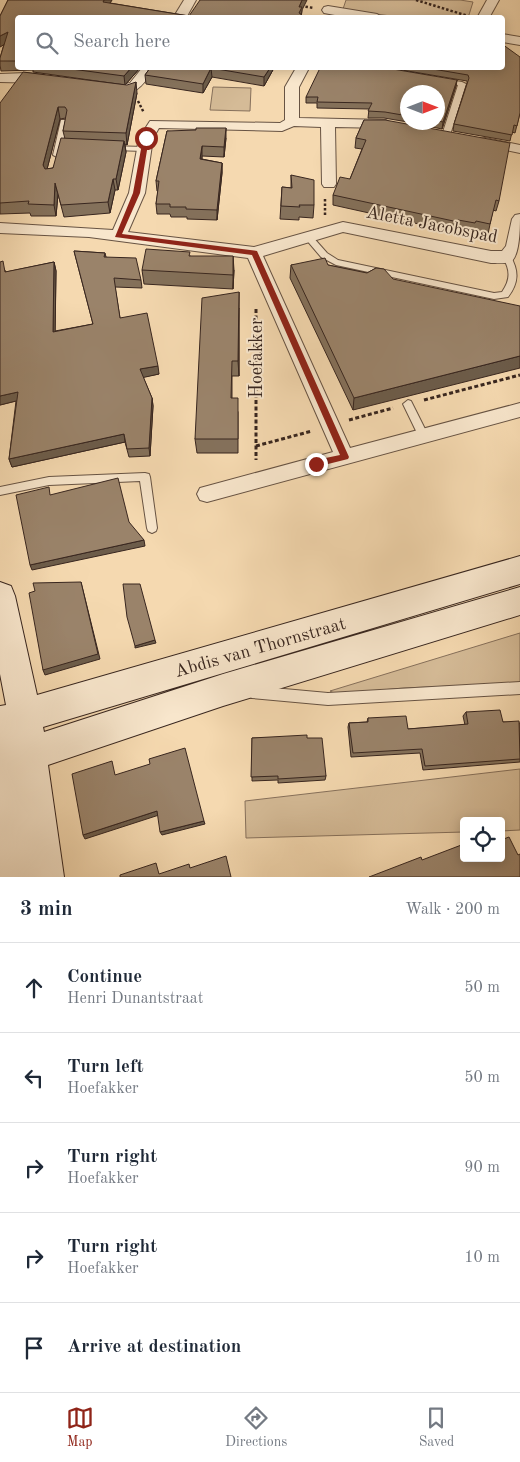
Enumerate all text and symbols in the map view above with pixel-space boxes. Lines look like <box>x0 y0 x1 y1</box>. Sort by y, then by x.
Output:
search box <box>15 15 505 70</box>
icon: search <box>33 29 61 57</box>
text: Search here <box>73 33 170 52</box>
north arrow <box>400 85 445 130</box>
route start <box>135 127 158 150</box>
street label: Aletta Jacobspad <box>365 203 499 247</box>
street label: Hoefakker <box>248 317 266 398</box>
route end <box>305 453 328 476</box>
street label: Abdis van Thornstraat <box>173 615 348 681</box>
map controls <box>460 817 505 862</box>
button: locate <box>460 817 505 862</box>
text: 3 min <box>20 899 73 920</box>
text: Walk · 200 m <box>405 902 500 918</box>
text: Continue <box>67 968 142 987</box>
icon: ahead <box>20 974 48 1002</box>
text: 50 m <box>464 980 500 996</box>
text: Henri Dunantstraat <box>67 991 203 1007</box>
text: Turn left <box>67 1058 144 1077</box>
icon: left <box>20 1064 48 1092</box>
text: 50 m <box>464 1070 500 1086</box>
text: Hoefakker <box>67 1081 139 1097</box>
text: Turn right <box>67 1148 157 1167</box>
icon: right <box>20 1154 48 1182</box>
text: 90 m <box>464 1160 500 1176</box>
text: Hoefakker <box>67 1171 139 1187</box>
text: Turn right <box>67 1238 157 1257</box>
icon: right <box>20 1244 48 1272</box>
text: 10 m <box>464 1250 500 1266</box>
text: Hoefakker <box>67 1261 139 1277</box>
icon: arrive <box>20 1334 48 1362</box>
text: Arrive at destination <box>67 1338 241 1357</box>
tab: Map <box>66 1404 94 1451</box>
tab: Directions <box>225 1404 287 1451</box>
tab: Saved <box>419 1404 454 1451</box>

